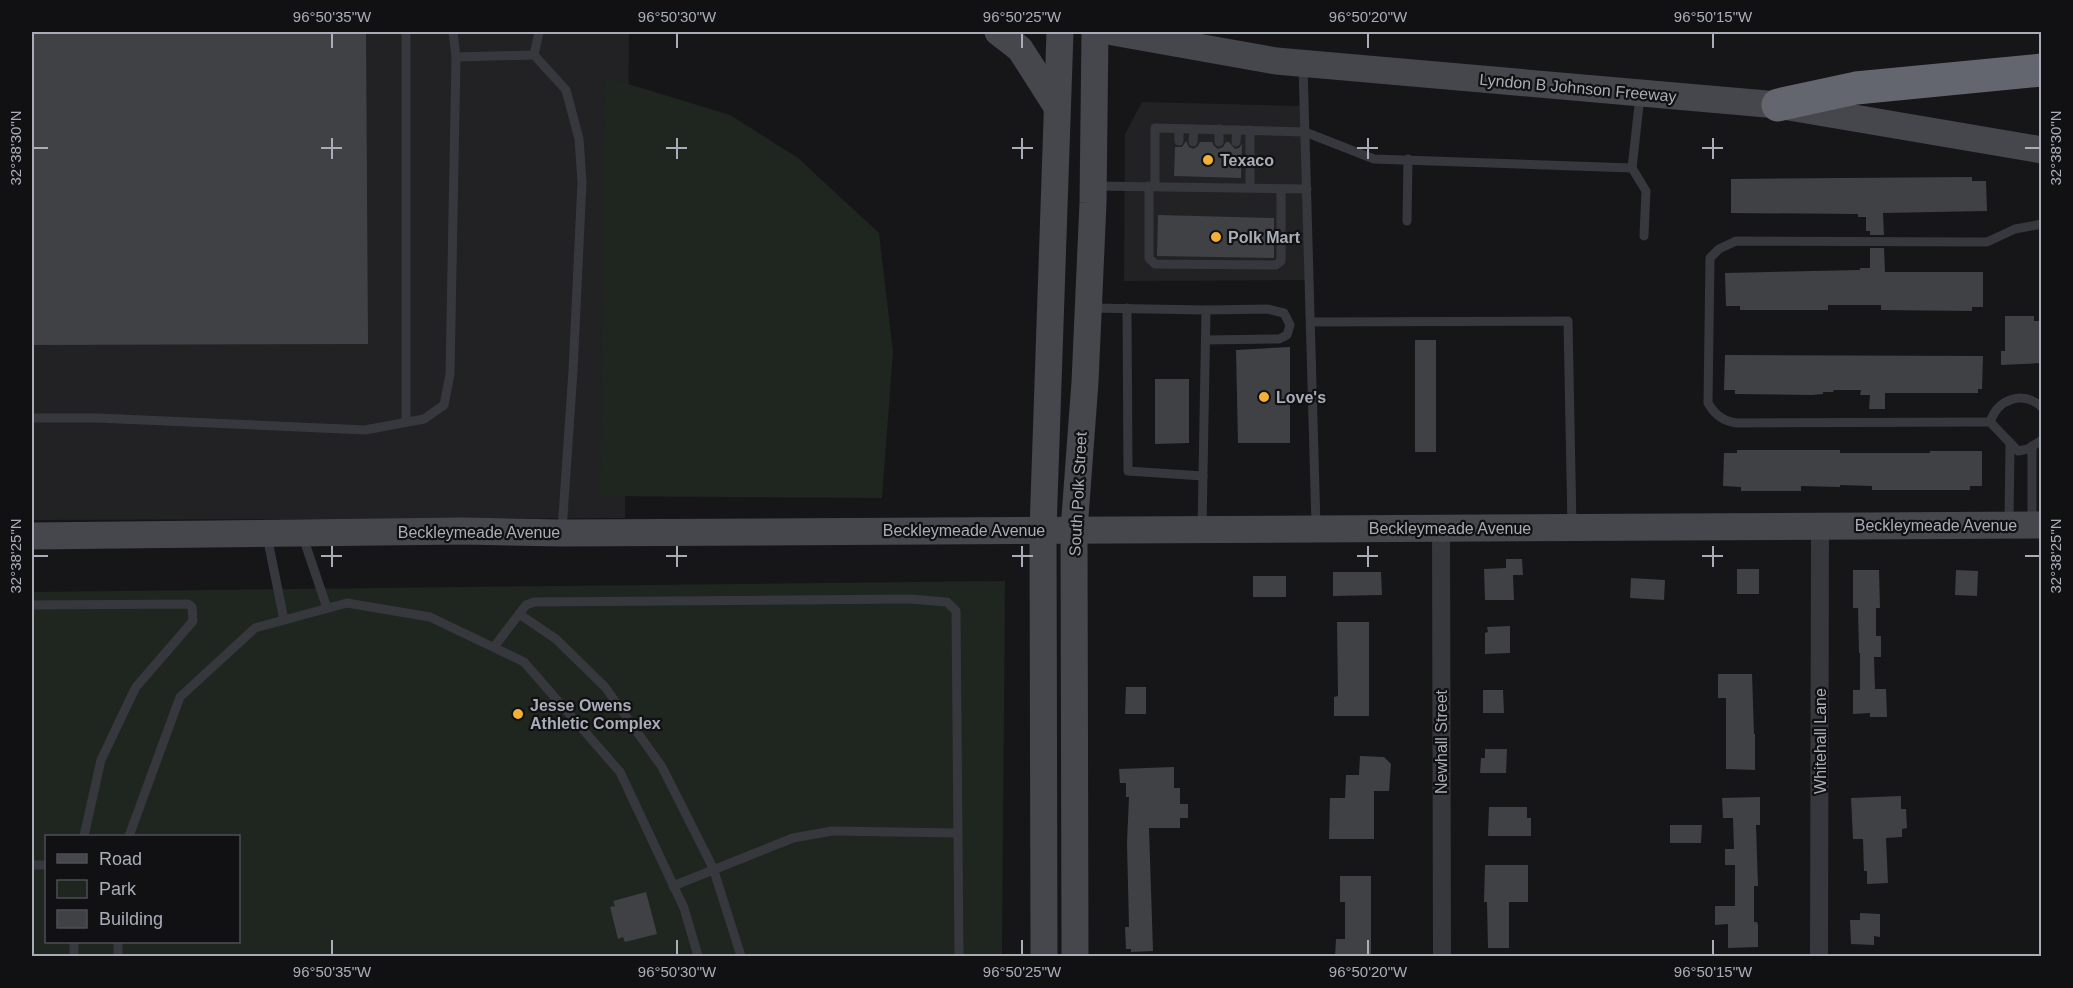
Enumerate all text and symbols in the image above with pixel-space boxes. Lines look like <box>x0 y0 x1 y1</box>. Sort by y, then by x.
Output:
text: 96°50'35"W <box>293 8 372 25</box>
text: 96°50'30"W <box>638 8 717 25</box>
text: 96°50'25"W <box>983 8 1062 25</box>
text: 96°50'20"W <box>1329 8 1408 25</box>
text: 96°50'15"W <box>1674 8 1753 25</box>
street label: Lyndon B Johnson Freeway <box>1479 71 1677 105</box>
text: 32°38'30"N <box>7 110 24 186</box>
text: 32°38'30"N <box>2047 110 2064 186</box>
place label: Texaco <box>1220 152 1274 169</box>
marker: Texaco <box>1201 153 1215 167</box>
place label: Polk Mart <box>1228 229 1301 246</box>
marker: Polk Mart <box>1209 230 1223 244</box>
place label: Love's <box>1276 389 1326 406</box>
marker: Love's <box>1257 390 1271 404</box>
street label: South Polk Street <box>1066 431 1090 557</box>
street label: Beckleymeade Avenue <box>1855 517 2017 534</box>
text: 32°38'25"N <box>7 518 24 594</box>
text: 32°38'25"N <box>2047 518 2064 594</box>
street label: Beckleymeade Avenue <box>1369 520 1531 537</box>
street label: Beckleymeade Avenue <box>883 522 1045 539</box>
street label: Beckleymeade Avenue <box>398 524 560 541</box>
street label: Whitehall Lane <box>1812 688 1829 794</box>
street label: Newhall Street <box>1433 689 1450 794</box>
place label: Jesse Owens Athletic Complex <box>530 697 661 732</box>
marker: Jesse Owens Athletic Complex <box>511 707 525 721</box>
legend <box>45 835 240 943</box>
text: Road <box>99 849 142 869</box>
text: Park <box>99 879 137 899</box>
text: Building <box>99 909 163 929</box>
text: 96°50'35"W <box>293 963 372 980</box>
text: 96°50'30"W <box>638 963 717 980</box>
text: 96°50'25"W <box>983 963 1062 980</box>
text: 96°50'20"W <box>1329 963 1408 980</box>
text: 96°50'15"W <box>1674 963 1753 980</box>

